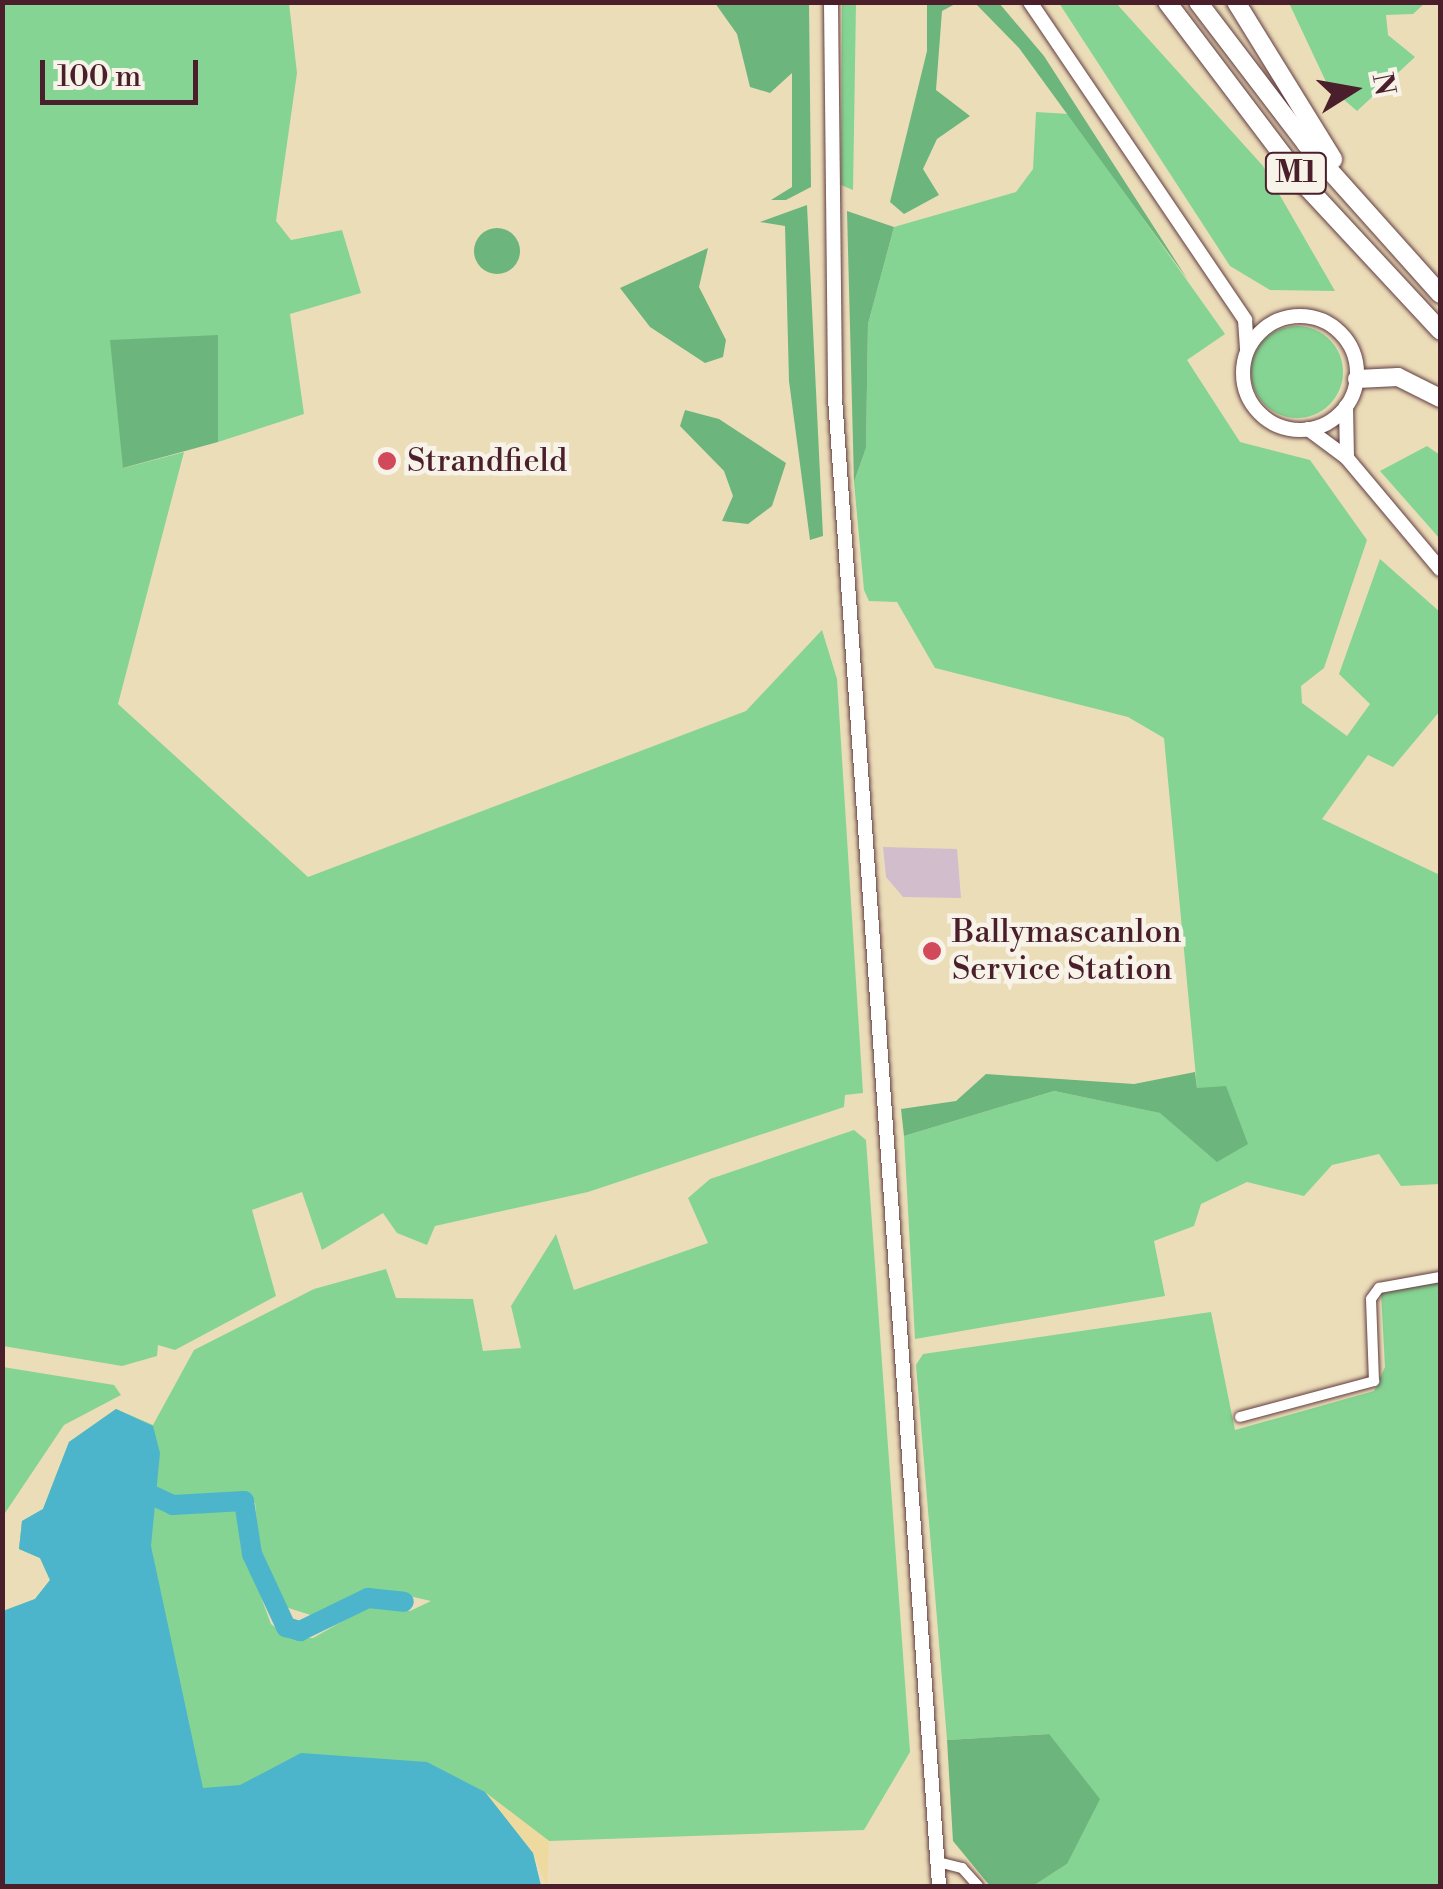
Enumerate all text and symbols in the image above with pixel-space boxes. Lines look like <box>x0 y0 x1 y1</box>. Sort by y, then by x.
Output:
scale bar <box>45 40 202 102</box>
north arrow <box>1303 40 1403 140</box>
text: 100 m <box>57 58 141 96</box>
text: N <box>1364 70 1402 98</box>
road number: M1 <box>1264 148 1328 198</box>
place label: Strandfield <box>407 442 567 480</box>
marker: Strandfield <box>376 450 398 472</box>
place label: Ballymascanlon Service Station <box>952 914 1182 989</box>
marker: Ballymascanlon Service Station <box>921 940 943 962</box>

